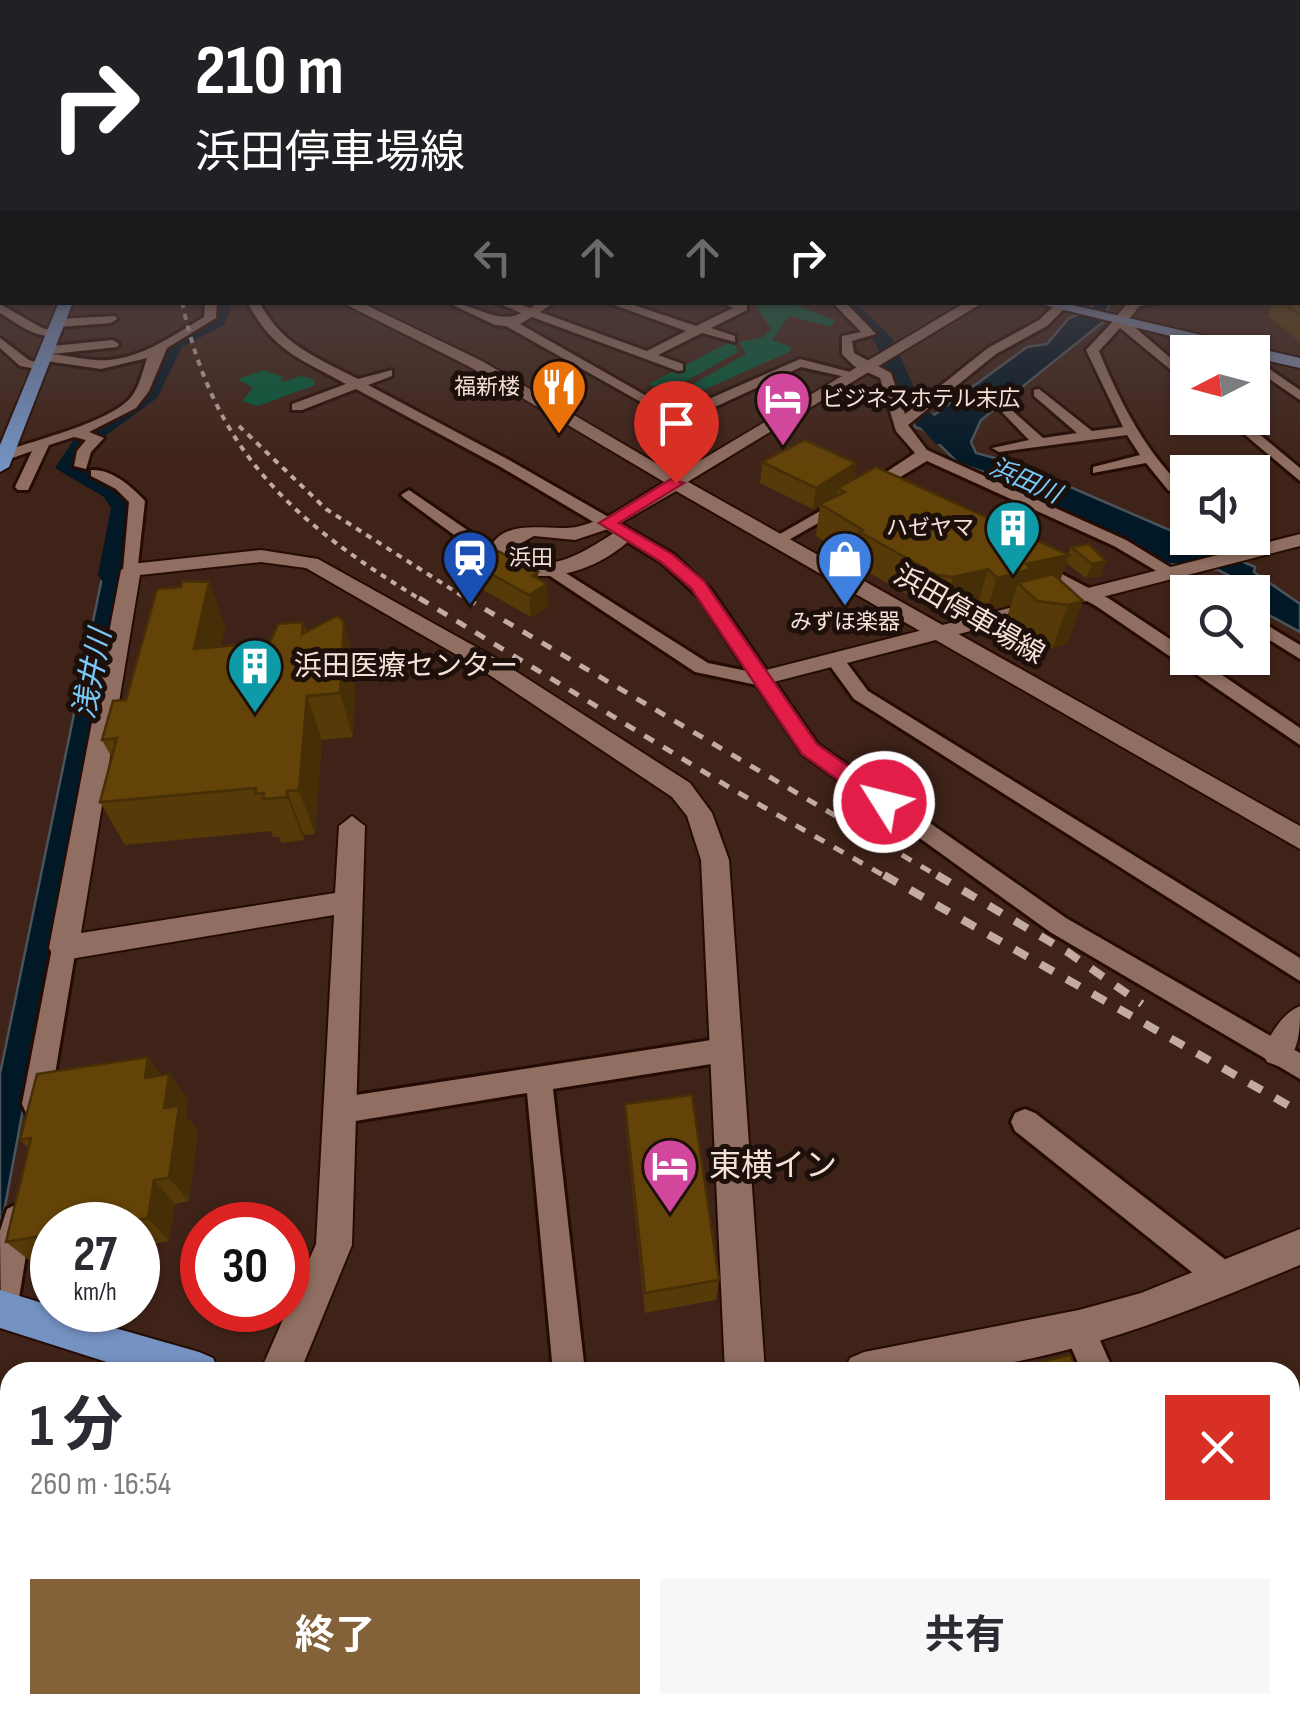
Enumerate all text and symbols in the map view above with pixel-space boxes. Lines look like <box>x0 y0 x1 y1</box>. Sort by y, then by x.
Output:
text: 210 m <box>195 30 344 114</box>
icon: right <box>30 40 160 170</box>
text: 浜田停車場線 <box>195 126 465 181</box>
icon: left <box>465 230 520 285</box>
icon: ahead <box>570 230 625 285</box>
icon: ahead <box>675 230 730 285</box>
icon: right <box>780 230 835 285</box>
north arrow <box>1170 335 1270 435</box>
map controls <box>1170 335 1270 675</box>
restaurant icon: 福新楼 <box>529 357 589 436</box>
hotel icon: ビジネスホテル末広 <box>753 369 813 448</box>
place label: 福新楼 <box>454 374 520 401</box>
pin <box>634 381 719 484</box>
place label: ビジネスホテル末広 <box>822 386 1020 413</box>
icon: arrive <box>649 396 704 451</box>
water label: 浜田川 <box>984 452 1068 512</box>
button: sound <box>1170 455 1270 555</box>
building icon: ハゼヤマ <box>983 498 1043 577</box>
place label: ハゼヤマ <box>886 515 974 542</box>
station icon: 浜田 <box>440 528 500 607</box>
shop icon: みずほ楽器 <box>815 529 875 608</box>
place label: 浜田 <box>509 545 553 572</box>
street label: 浜田停車場線 <box>888 559 1050 671</box>
button: search <box>1170 575 1270 675</box>
place label: みずほ楽器 <box>790 609 900 636</box>
water label: 浅井川 <box>67 623 120 722</box>
building icon: 浜田医療センター <box>225 636 285 715</box>
place label: 浜田医療センター <box>294 650 518 683</box>
position arrow <box>832 750 936 854</box>
hotel icon: 東横イン <box>640 1136 700 1215</box>
place label: 東横イン <box>709 1147 837 1186</box>
speed limit sign: 30 <box>180 1202 310 1332</box>
text: 27 <box>73 1225 117 1285</box>
text: km/h <box>73 1277 117 1308</box>
text: 1 分 <box>30 1391 123 1463</box>
button: close <box>1165 1395 1270 1500</box>
text: 260 m · 16:54 <box>30 1465 171 1504</box>
button: 終了 <box>30 1579 640 1694</box>
button: 共有 <box>660 1579 1270 1694</box>

